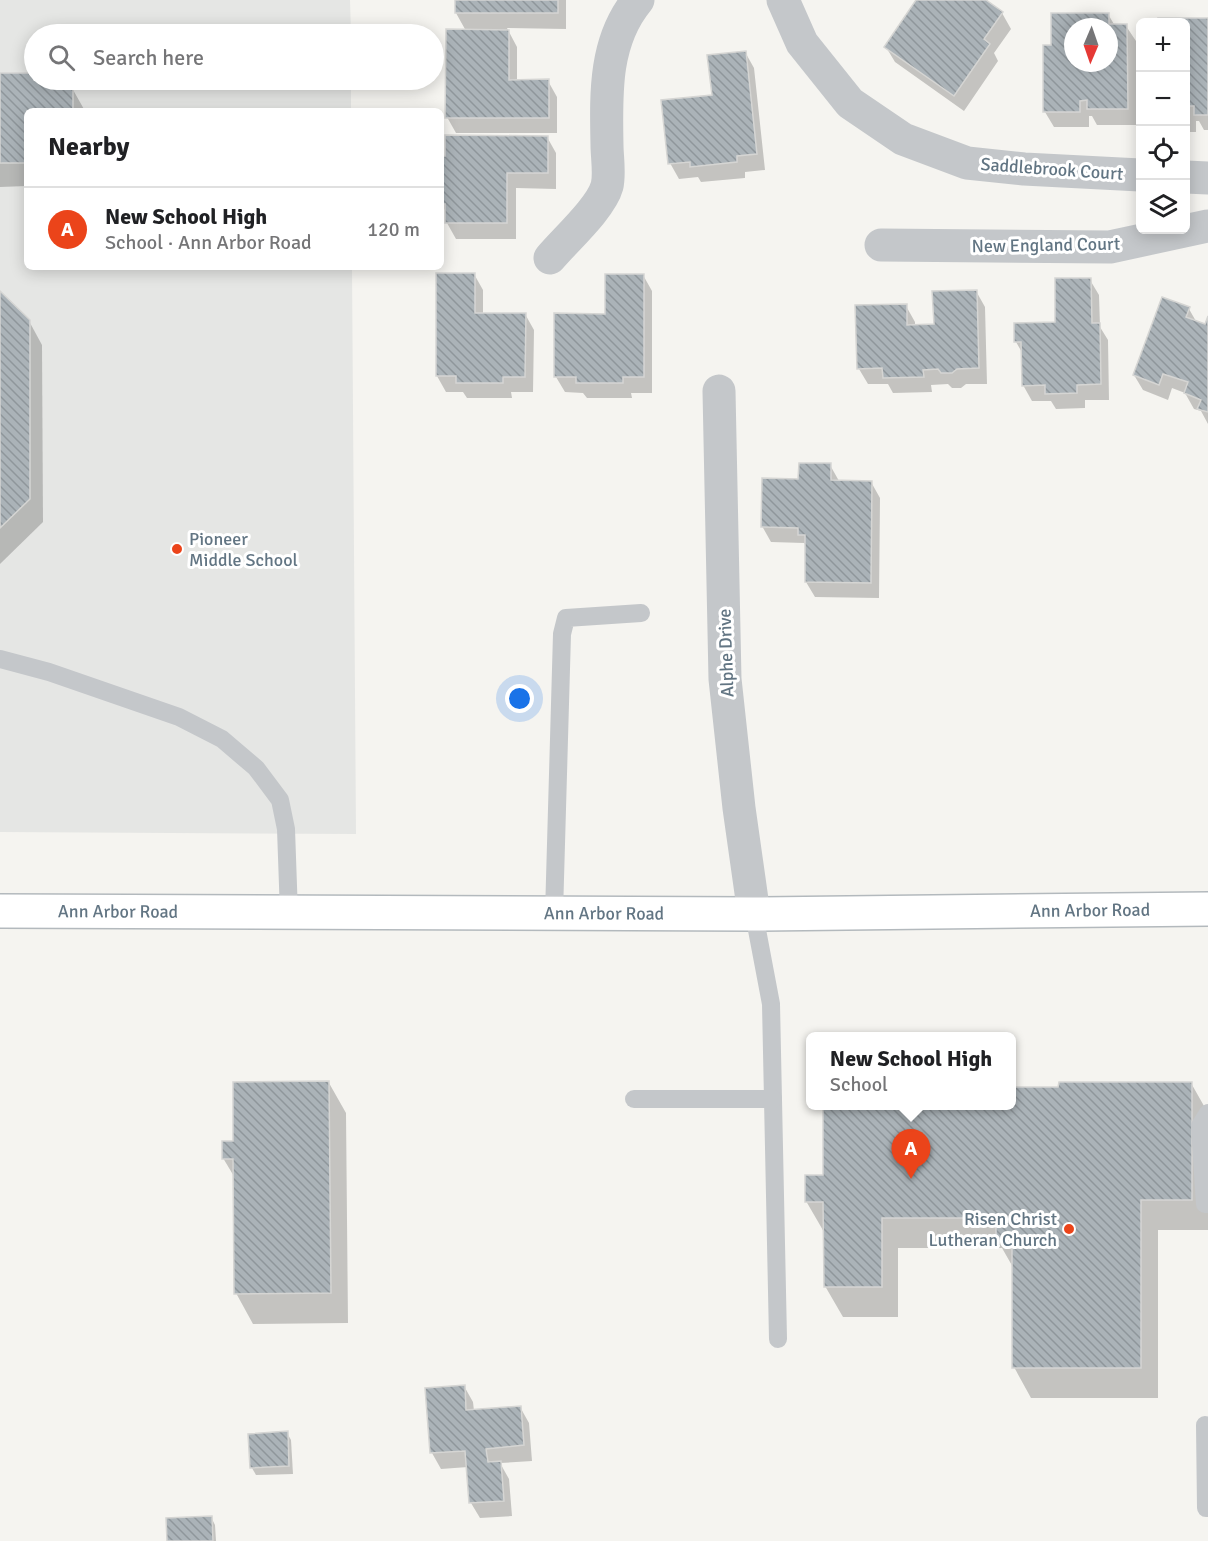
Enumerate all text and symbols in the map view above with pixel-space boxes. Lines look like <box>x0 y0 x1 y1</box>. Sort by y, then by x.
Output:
north arrow <box>1064 18 1118 72</box>
map controls <box>1136 18 1190 234</box>
button: + <box>1136 18 1190 72</box>
search box <box>24 24 444 90</box>
icon: search <box>45 41 78 74</box>
text: Search here <box>93 44 204 71</box>
button: − <box>1136 72 1190 126</box>
button: locate <box>1136 126 1190 180</box>
text: Nearby <box>48 131 129 163</box>
street label: Saddlebrook Court <box>980 153 1124 185</box>
button: layers <box>1136 180 1190 234</box>
text: New School High <box>105 203 267 230</box>
text: A <box>61 217 74 242</box>
text: 120 m <box>367 217 420 242</box>
text: School · Ann Arbor Road <box>105 230 312 255</box>
street label: New England Court <box>972 233 1120 257</box>
place label: Pioneer Middle School <box>189 528 298 571</box>
marker: Pioneer Middle School <box>170 542 184 556</box>
street label: Alphe Drive <box>713 608 739 698</box>
your location <box>505 684 534 713</box>
street label: Ann Arbor Road <box>1030 899 1150 922</box>
street label: Ann Arbor Road <box>58 900 178 923</box>
street label: Ann Arbor Road <box>544 902 664 925</box>
popup <box>806 1032 1016 1110</box>
text: New School High <box>830 1045 992 1072</box>
text: School <box>830 1072 888 1097</box>
pin: A <box>892 1130 930 1179</box>
place label: Risen Christ Lutheran Church <box>929 1208 1057 1251</box>
marker: Risen Christ Lutheran Church <box>1062 1222 1076 1236</box>

